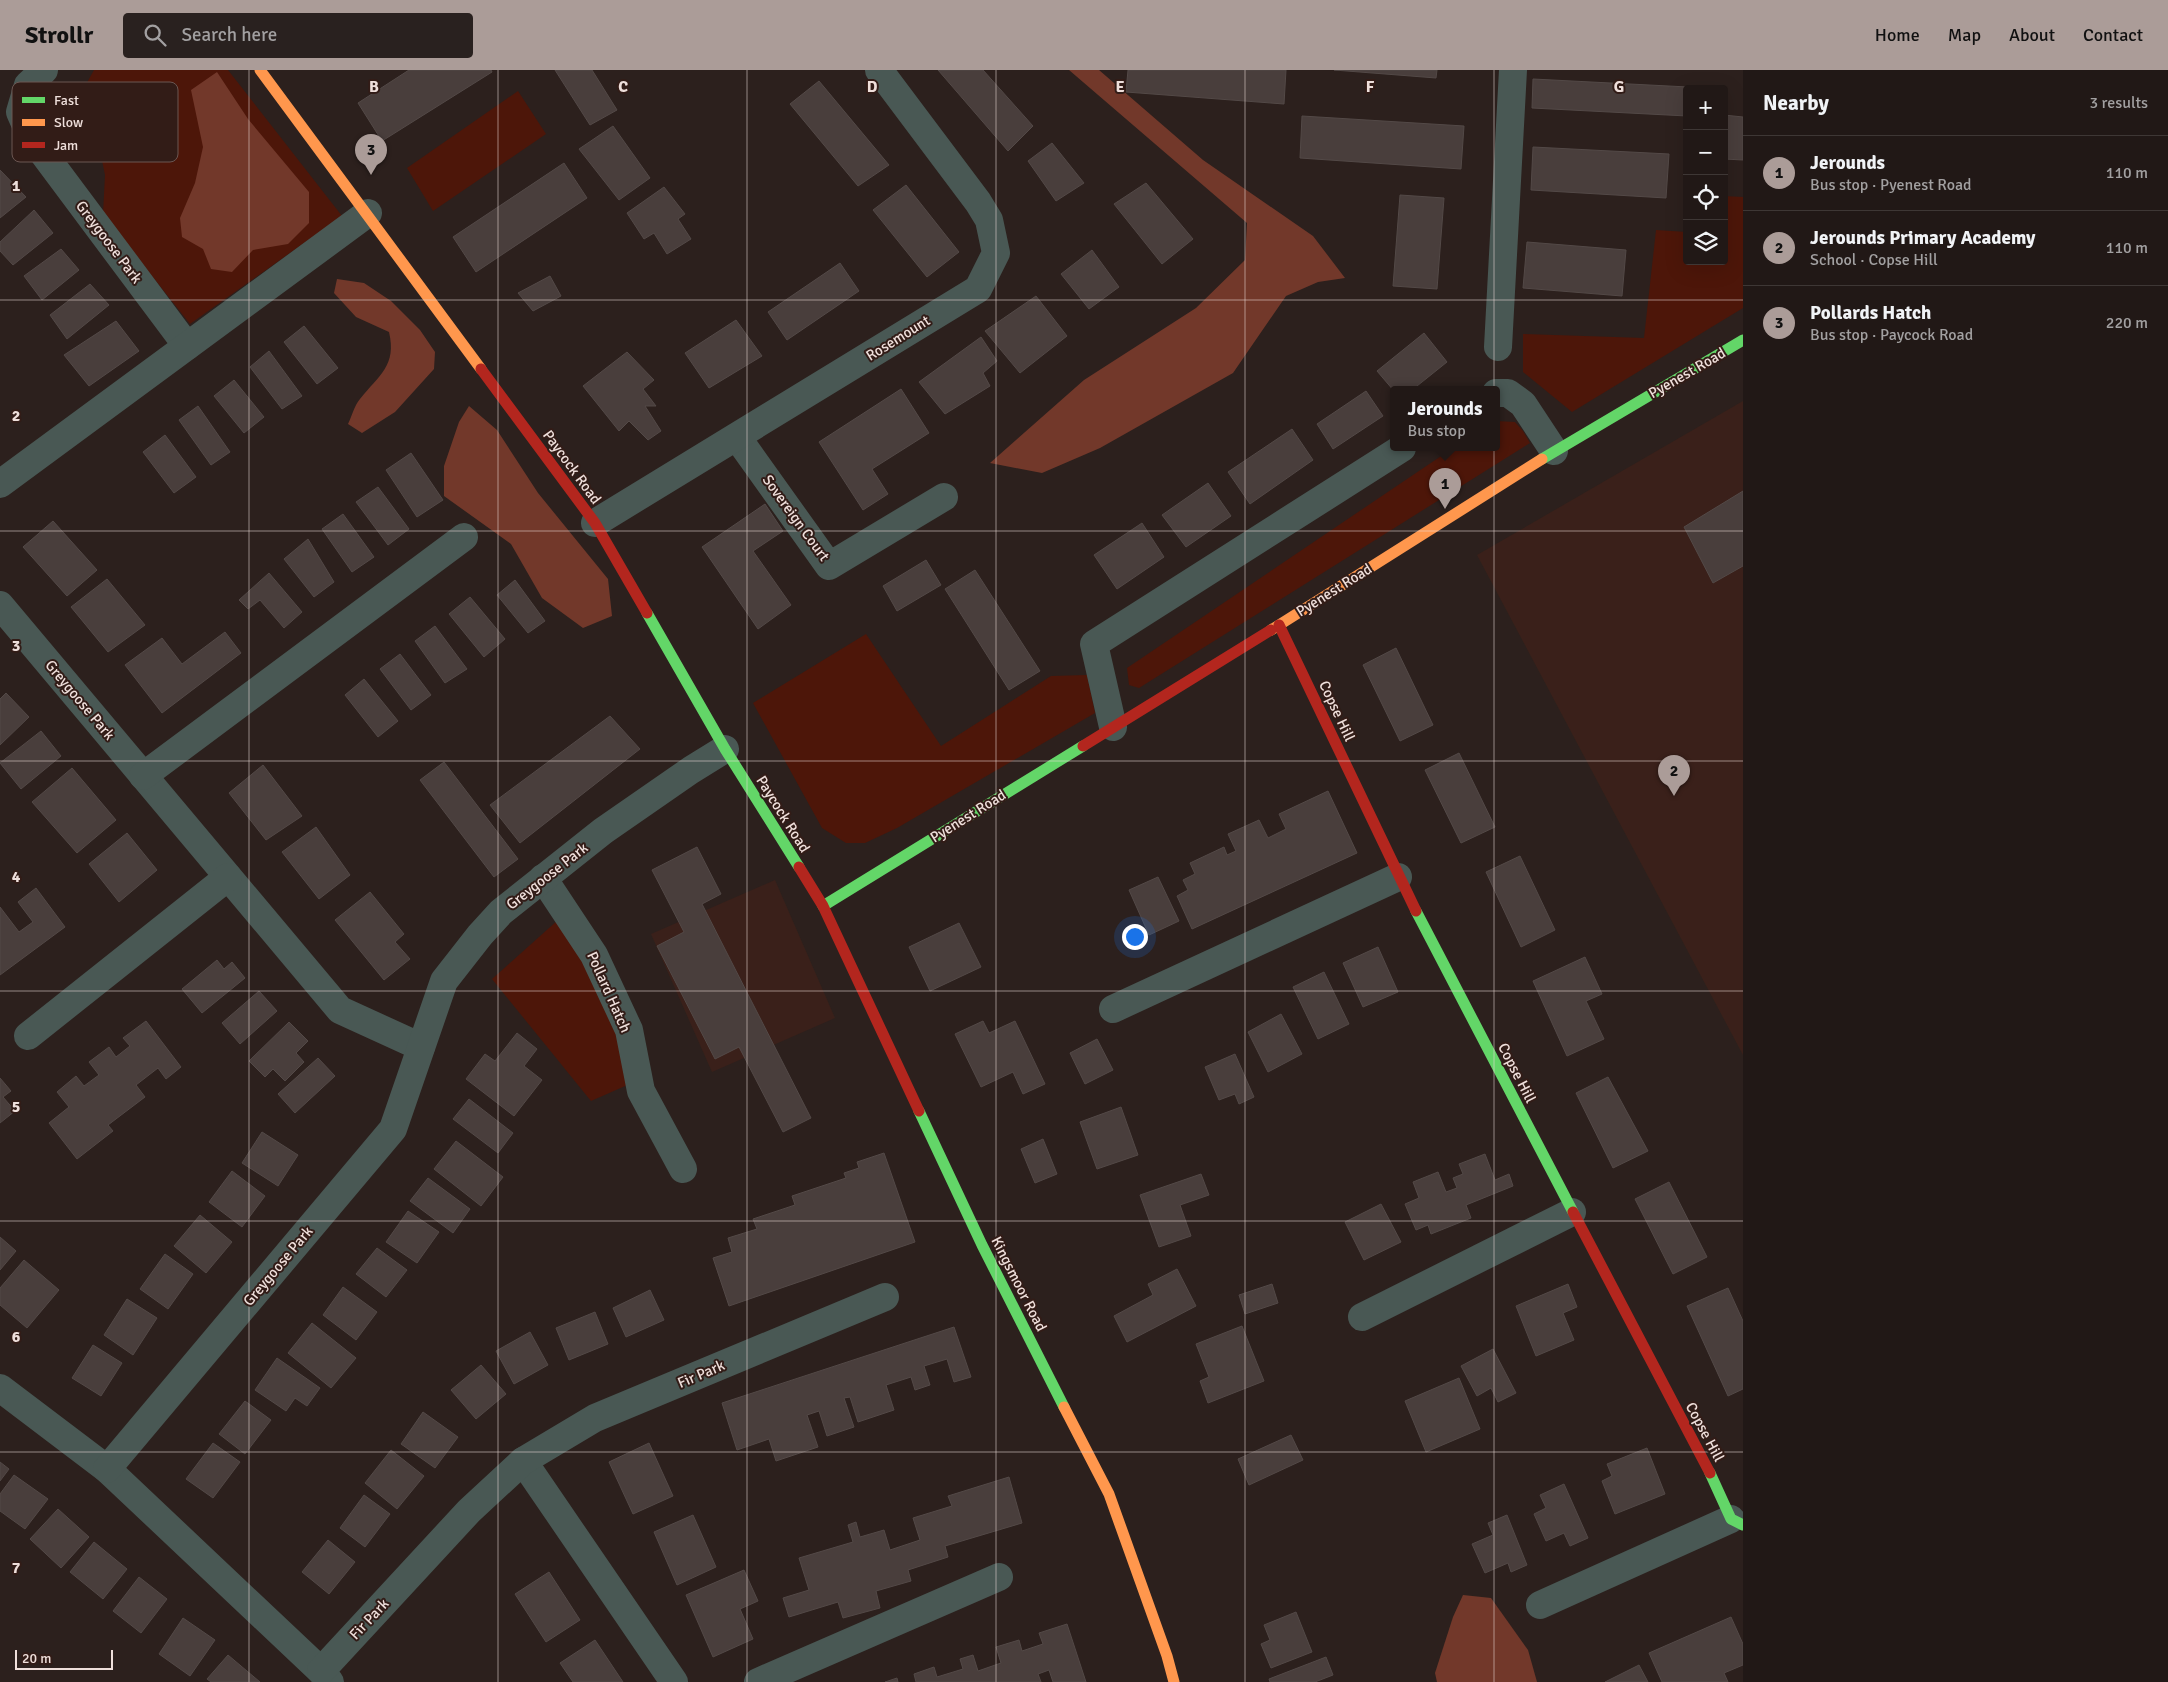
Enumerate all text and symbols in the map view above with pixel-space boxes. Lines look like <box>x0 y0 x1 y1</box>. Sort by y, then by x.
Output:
search box <box>123 13 473 58</box>
text: Strollr <box>25 20 93 50</box>
icon: search <box>141 21 169 49</box>
text: Search here <box>181 23 277 47</box>
text: Home <box>1875 24 1920 46</box>
text: Map <box>1948 24 1981 46</box>
text: About <box>2009 24 2055 46</box>
text: Contact <box>2083 24 2143 46</box>
text: B <box>369 77 379 97</box>
text: C <box>618 77 628 97</box>
text: D <box>867 77 878 97</box>
text: E <box>1115 77 1125 97</box>
text: F <box>1366 77 1375 97</box>
text: G <box>1614 77 1624 97</box>
legend <box>12 82 178 162</box>
map controls <box>1683 85 1728 265</box>
button: + <box>1683 85 1728 130</box>
text: Nearby <box>1763 90 1829 116</box>
text: Fast <box>54 92 79 109</box>
text: 3 results <box>2089 93 2148 113</box>
text: Slow <box>54 114 83 131</box>
button: − <box>1683 130 1728 175</box>
pin: 3 <box>355 134 387 175</box>
text: Jam <box>54 137 78 154</box>
text: Jerounds <box>1810 151 1885 175</box>
text: 1 <box>1775 163 1783 183</box>
text: 110 m <box>2106 163 2148 183</box>
button: locate <box>1683 175 1728 220</box>
text: Bus stop · Pyenest Road <box>1810 175 1972 195</box>
text: 1 <box>12 176 21 196</box>
street label: Greygoose Park <box>72 197 146 287</box>
button: layers <box>1683 220 1728 265</box>
text: Jerounds Primary Academy <box>1810 226 2036 250</box>
text: 2 <box>1775 238 1783 258</box>
text: 110 m <box>2106 238 2148 258</box>
text: School · Copse Hill <box>1810 250 1938 270</box>
text: Pollards Hatch <box>1810 301 1931 325</box>
street label: Rosemount <box>863 311 933 365</box>
text: 3 <box>1775 313 1783 333</box>
text: 220 m <box>2106 313 2148 333</box>
text: Bus stop · Paycock Road <box>1810 325 1973 345</box>
street label: Pyenest Road <box>1645 344 1729 402</box>
popup <box>1390 386 1500 451</box>
text: Jerounds <box>1407 397 1483 421</box>
text: 2 <box>12 406 20 426</box>
text: Bus stop <box>1407 421 1466 441</box>
street label: Paycock Road <box>539 426 605 508</box>
pin: 1 <box>1429 468 1461 509</box>
street label: Sovereign Court <box>759 471 833 565</box>
street label: Pyenest Road <box>1293 560 1375 620</box>
text: 3 <box>12 636 20 656</box>
street label: Greygoose Park <box>41 656 119 744</box>
street label: Copse Hill <box>1315 678 1359 744</box>
pin: 2 <box>1658 755 1690 796</box>
street label: Paycock Road <box>752 772 814 856</box>
street label: Pyenest Road <box>927 786 1009 846</box>
street label: Greygoose Park <box>503 838 592 914</box>
text: 4 <box>12 867 21 887</box>
your location <box>1122 924 1148 950</box>
street label: Pollard Hatch <box>583 949 635 1035</box>
street label: Copse Hill <box>1494 1040 1540 1106</box>
text: 5 <box>12 1097 20 1117</box>
street label: Greygoose Park <box>239 1222 317 1310</box>
street label: Kingsmoor Road <box>987 1234 1051 1335</box>
text: 6 <box>12 1327 21 1347</box>
street label: Fir Park <box>675 1356 728 1392</box>
street label: Copse Hill <box>1682 1399 1728 1465</box>
text: 7 <box>12 1558 21 1578</box>
street label: Fir Park <box>346 1594 393 1643</box>
scale bar <box>15 1647 112 1670</box>
text: 20 m <box>22 1650 51 1667</box>

